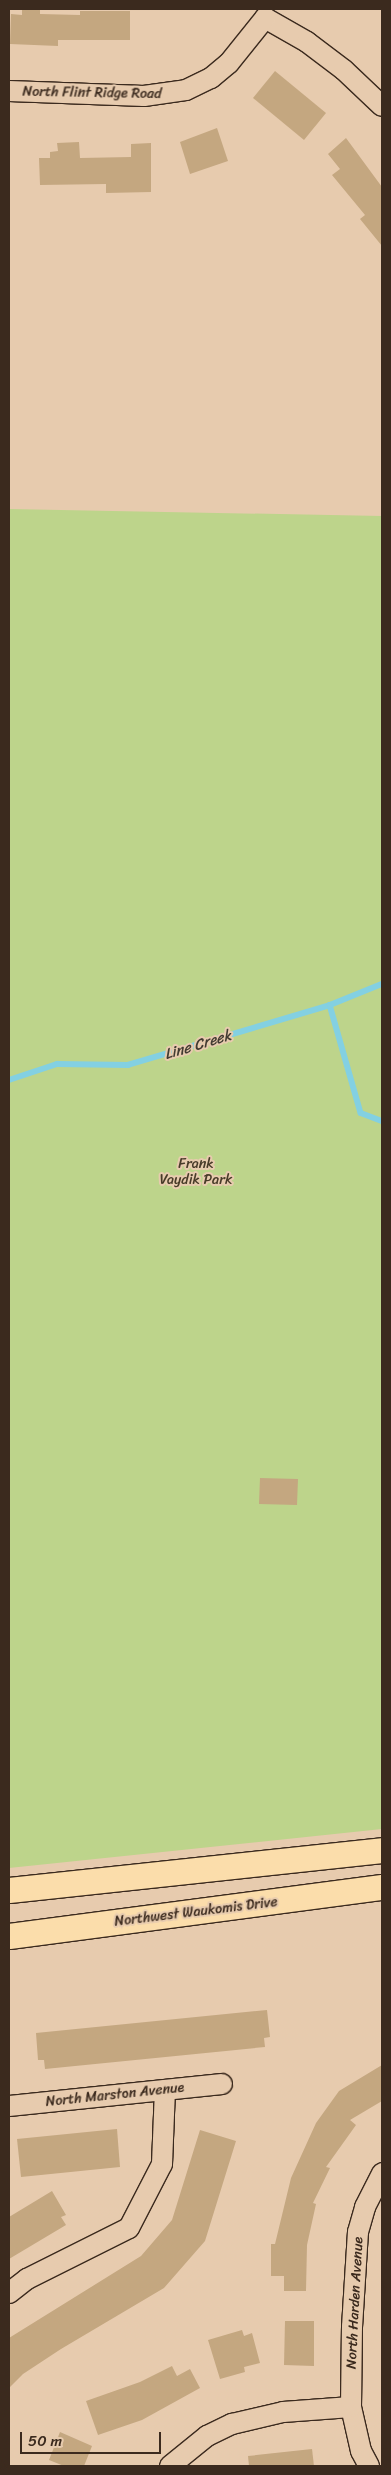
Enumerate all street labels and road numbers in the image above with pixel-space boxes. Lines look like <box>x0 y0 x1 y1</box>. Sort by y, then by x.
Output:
street label: North Flint Ridge Road <box>22 83 162 103</box>
street label: Northwest Waukomis Drive <box>114 1894 278 1930</box>
street label: North Marston Avenue <box>45 2079 185 2111</box>
street label: North Harden Avenue <box>343 2236 367 2370</box>

